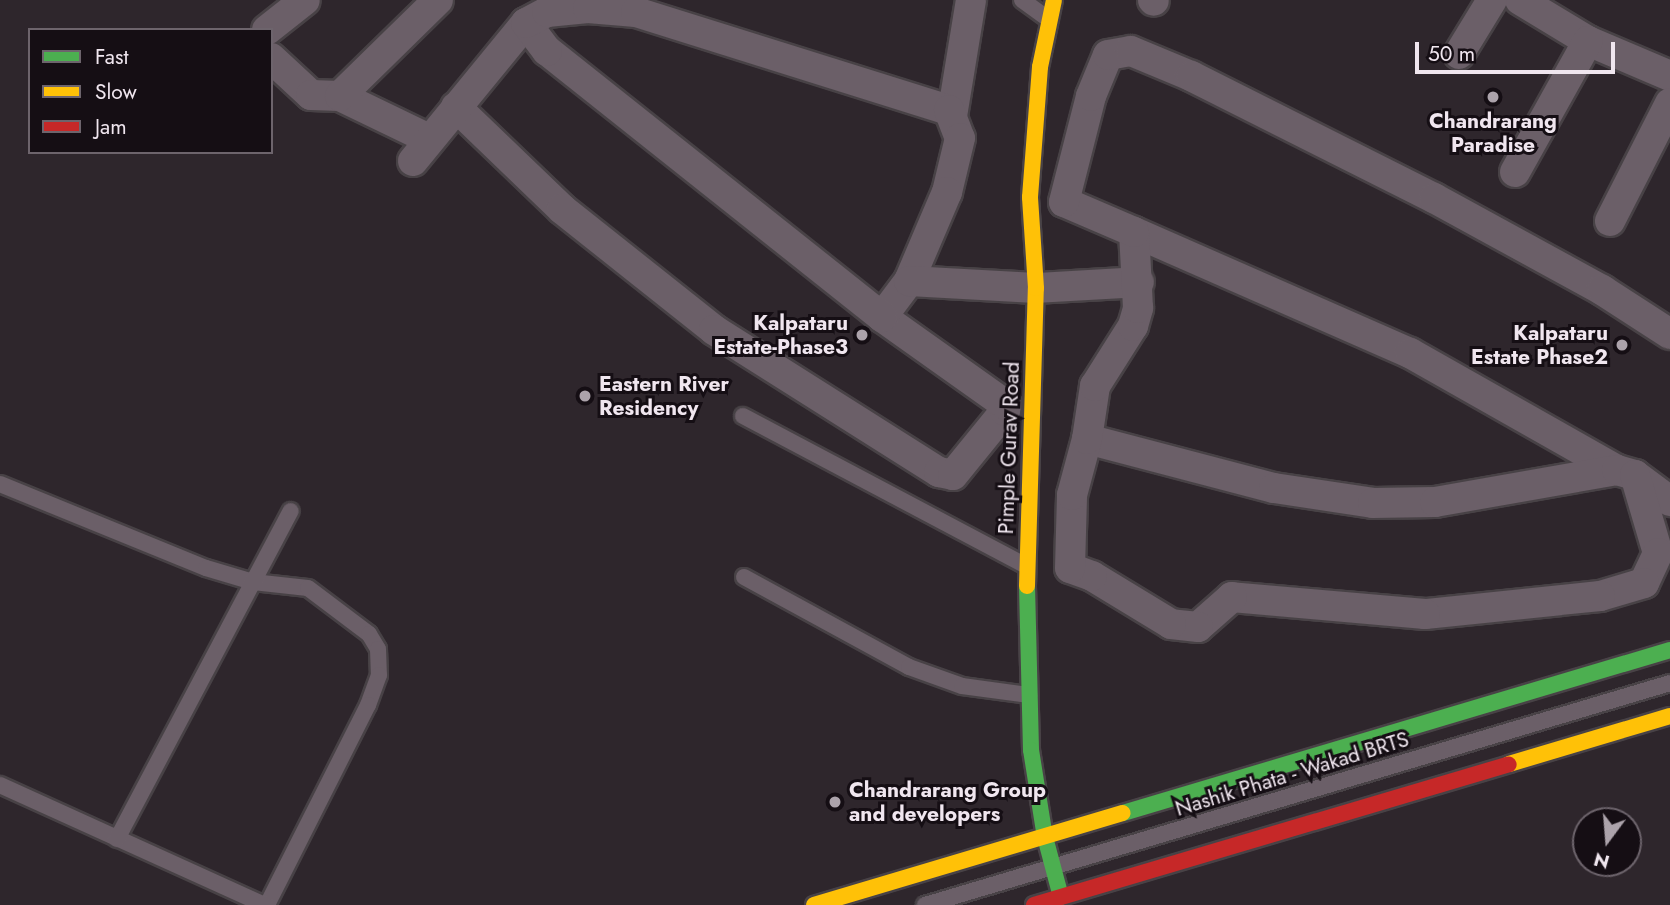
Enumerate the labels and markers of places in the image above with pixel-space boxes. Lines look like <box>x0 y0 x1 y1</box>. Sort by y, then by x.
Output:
marker: Chandrarang Paradise <box>1485 89 1501 105</box>
place label: Chandrarang Paradise <box>1429 108 1557 158</box>
place label: Kalpataru Estate-Phase3 <box>713 310 848 360</box>
place label: Kalpataru Estate Phase2 <box>1471 320 1608 370</box>
marker: Kalpataru Estate-Phase3 <box>854 327 870 343</box>
marker: Kalpataru Estate Phase2 <box>1614 337 1630 353</box>
place label: Eastern River Residency <box>599 371 729 421</box>
marker: Eastern River Residency <box>577 388 593 404</box>
place label: Chandrarang Group and developers <box>849 777 1046 827</box>
marker: Chandrarang Group and developers <box>827 794 843 810</box>

